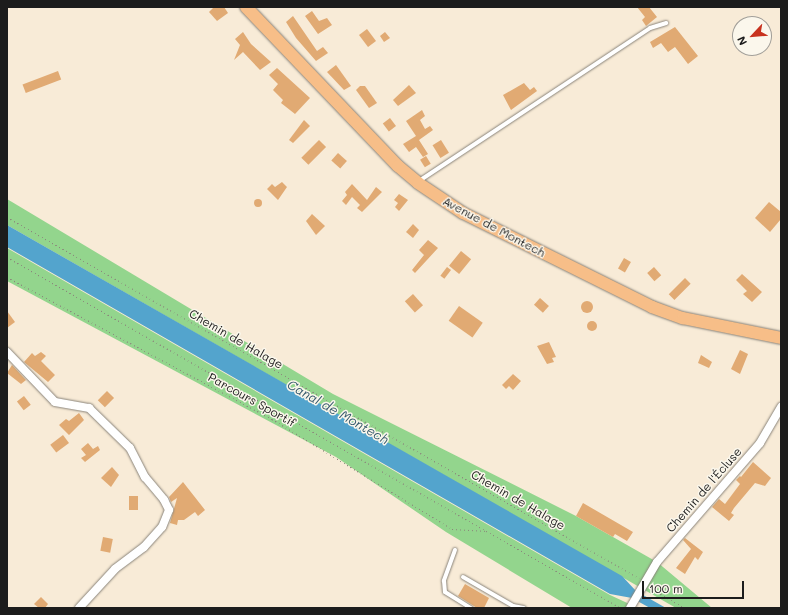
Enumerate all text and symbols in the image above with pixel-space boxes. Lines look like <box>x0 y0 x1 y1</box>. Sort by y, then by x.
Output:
north arrow <box>732 16 772 56</box>
text: N <box>733 34 750 48</box>
street label: Avenue de Montech <box>440 194 548 260</box>
street label: Chemin de Halage <box>186 306 286 372</box>
street label: Parcours Sportif <box>206 370 298 430</box>
water label: Canal de Montech <box>284 377 392 447</box>
street label: Chemin de l'Écluse <box>663 445 745 535</box>
street label: Chemin de Halage <box>468 467 568 533</box>
scale bar <box>644 573 746 599</box>
text: 100 m <box>649 580 683 596</box>

